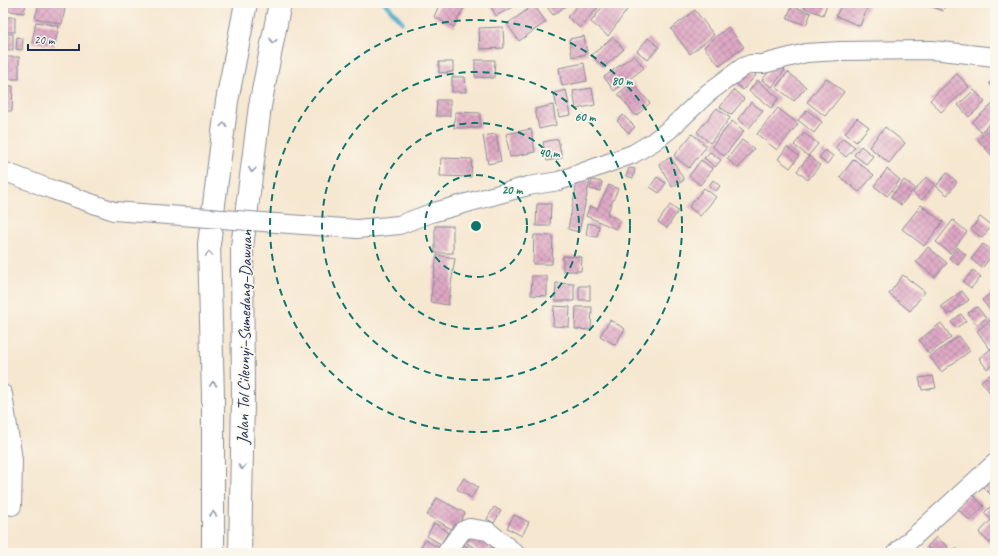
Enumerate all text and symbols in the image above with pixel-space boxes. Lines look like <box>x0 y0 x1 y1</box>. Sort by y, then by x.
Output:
scale bar <box>28 26 79 52</box>
text: 20 m <box>34 32 56 48</box>
one-way arrow <box>269 38 277 44</box>
text: 80 m <box>612 73 633 89</box>
text: 60 m <box>575 109 597 125</box>
one-way arrow <box>219 122 228 128</box>
text: 40 m <box>539 145 560 161</box>
one-way arrow <box>248 167 257 173</box>
text: 20 m <box>502 182 523 198</box>
centre of rings <box>469 219 483 233</box>
street label: Jalan Tol Cileunyi–Sumedang–Dawuan <box>232 229 257 445</box>
one-way arrow <box>205 251 213 257</box>
one-way arrow <box>208 381 217 387</box>
one-way arrow <box>238 464 246 470</box>
one-way arrow <box>209 511 217 517</box>

